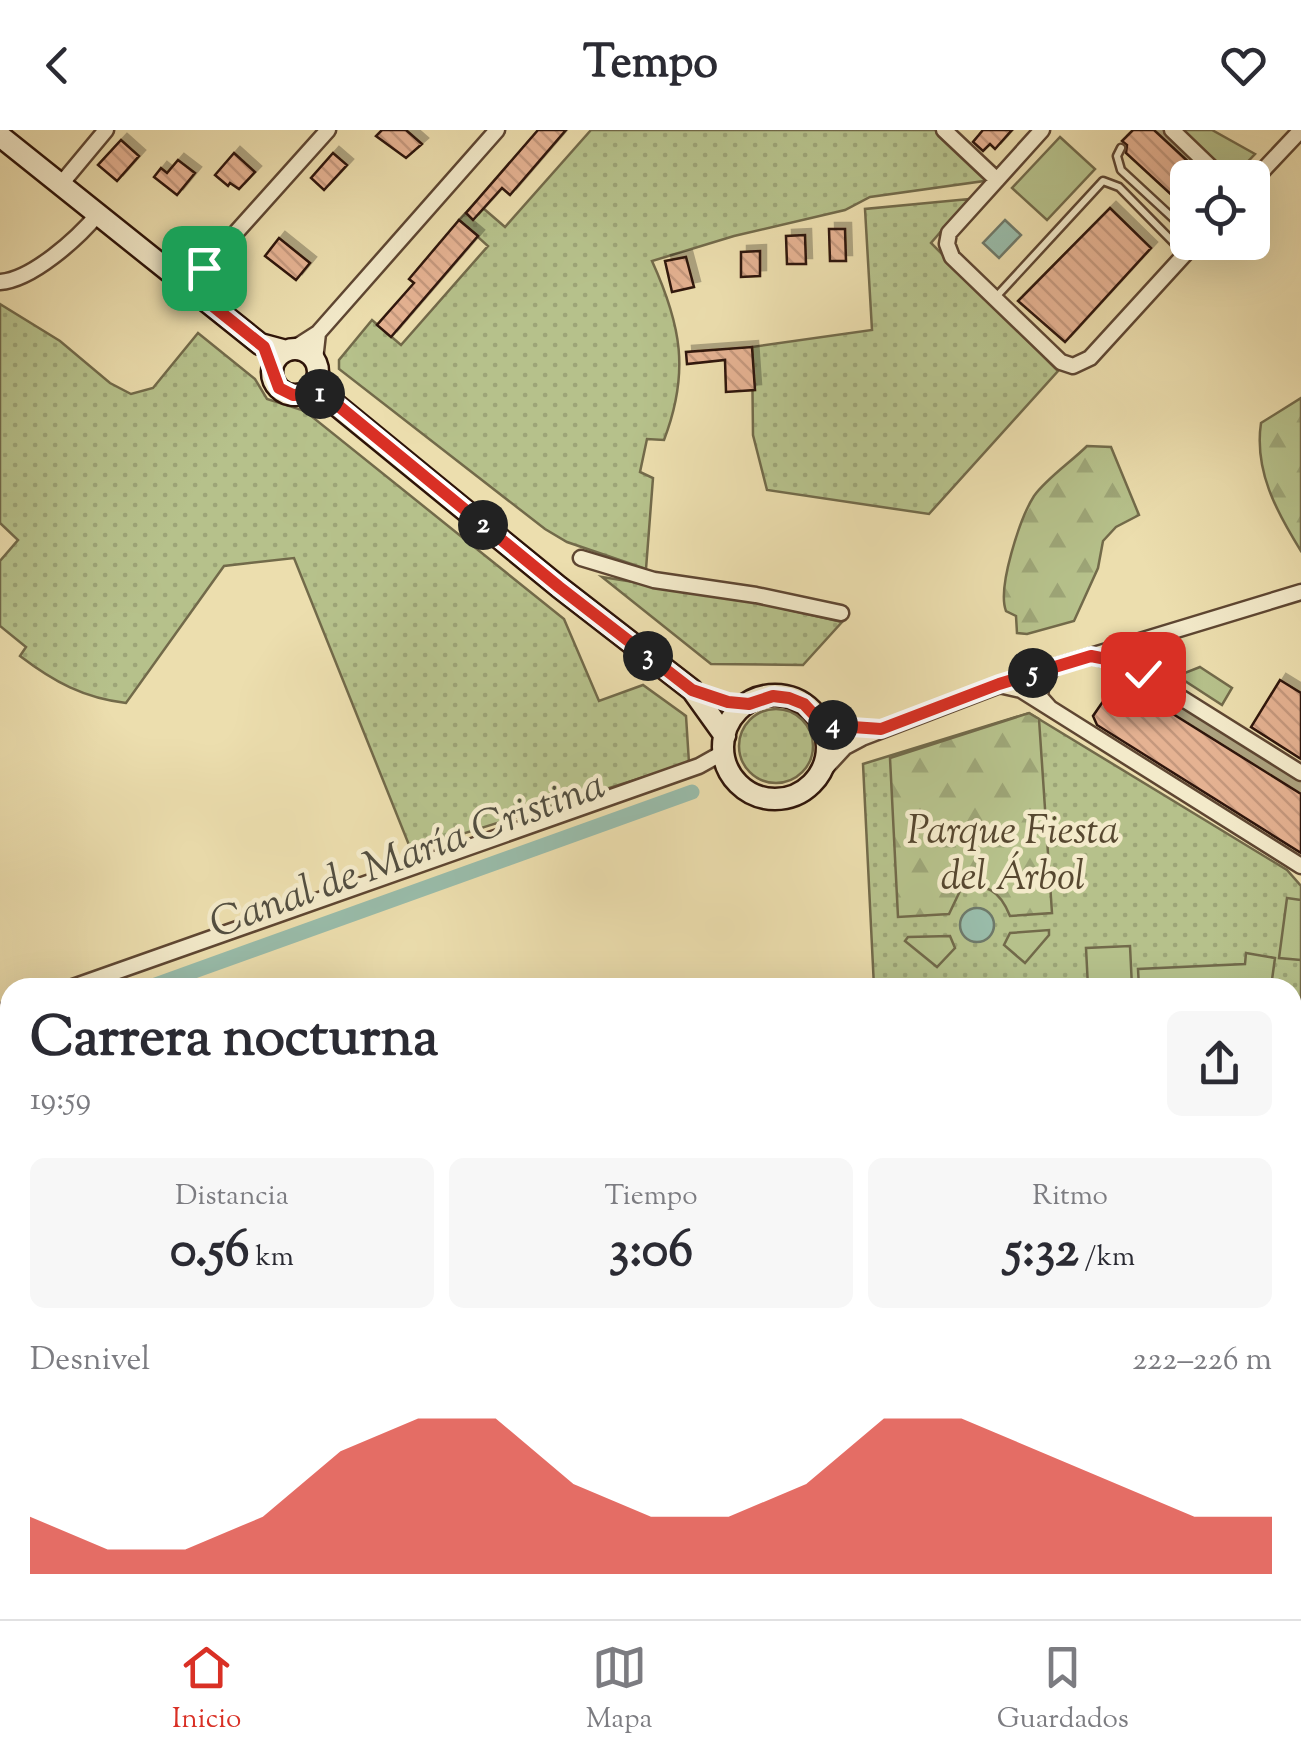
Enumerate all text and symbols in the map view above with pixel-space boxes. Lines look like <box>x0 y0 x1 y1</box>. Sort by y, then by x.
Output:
text: Tempo <box>583 33 718 98</box>
icon: back <box>30 38 85 93</box>
icon: heart <box>1216 38 1271 93</box>
map controls <box>1170 160 1270 260</box>
button: locate <box>1170 160 1270 260</box>
pin <box>162 226 247 311</box>
icon: arrive <box>177 241 232 296</box>
pin: 1 <box>295 369 345 419</box>
text: 1 <box>315 374 325 414</box>
pin: 2 <box>458 500 508 550</box>
text: 2 <box>476 505 490 545</box>
pin: 3 <box>623 631 673 681</box>
pin <box>1101 632 1186 717</box>
text: 3 <box>642 636 654 676</box>
icon: check <box>1116 647 1171 702</box>
pin: 5 <box>1008 648 1058 698</box>
text: 5 <box>1028 653 1038 693</box>
pin: 4 <box>808 700 858 750</box>
text: 4 <box>826 705 840 745</box>
water label: Canal de María Cristina <box>202 758 614 956</box>
park label: Parque Fiesta del Árbol <box>907 805 1119 908</box>
text: Carrera nocturna <box>30 1001 438 1080</box>
button: share <box>1167 1011 1272 1116</box>
text: 19:59 <box>30 1078 91 1124</box>
text: Distancia <box>175 1177 289 1217</box>
text: Tiempo <box>605 1177 697 1217</box>
text: Ritmo <box>1032 1177 1108 1217</box>
text: 0.56 <box>170 1217 250 1289</box>
text: 3:06 <box>609 1217 693 1289</box>
text: 5:32 <box>1005 1217 1079 1289</box>
text: km <box>250 1238 294 1278</box>
text: /km <box>1079 1238 1135 1278</box>
text: Desnivel <box>30 1338 150 1384</box>
text: 222–226 m <box>1132 1338 1272 1384</box>
tab: Inicio <box>172 1640 241 1740</box>
tab: Mapa <box>586 1640 652 1740</box>
tab: Guardados <box>997 1640 1129 1740</box>

